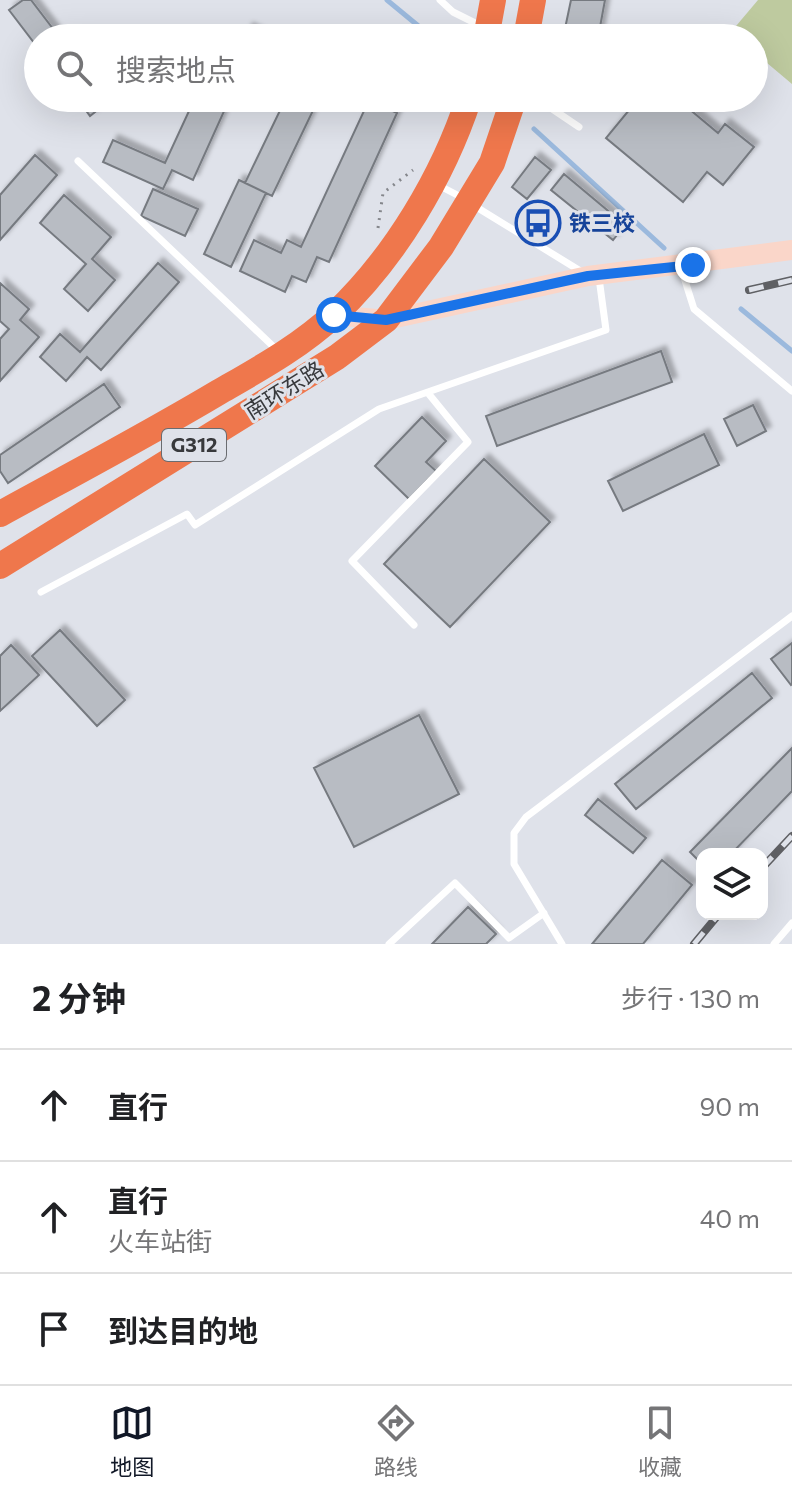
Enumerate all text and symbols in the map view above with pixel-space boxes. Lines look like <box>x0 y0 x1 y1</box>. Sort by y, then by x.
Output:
search box <box>24 24 768 112</box>
icon: search <box>52 46 96 90</box>
text: 搜索地点 <box>116 50 236 87</box>
bus stop icon: 铁三校 <box>514 199 562 247</box>
place label: 铁三校 <box>569 209 635 236</box>
route end <box>675 247 711 283</box>
route start <box>316 297 352 333</box>
street label: 南环东路 <box>239 355 328 424</box>
road number: G312 <box>162 429 226 461</box>
map controls <box>696 848 768 920</box>
button: layers <box>696 848 768 920</box>
text: 2 分钟 <box>32 976 126 1018</box>
text: 步行 · 130 m <box>621 982 760 1013</box>
icon: ahead <box>32 1083 76 1127</box>
text: 直行 <box>108 1087 168 1124</box>
text: 90 m <box>700 1090 760 1121</box>
text: 直行 <box>108 1181 168 1218</box>
icon: ahead <box>32 1195 76 1239</box>
text: 40 m <box>700 1202 760 1233</box>
text: 火车站街 <box>108 1225 212 1256</box>
icon: arrive <box>32 1307 76 1351</box>
text: 到达目的地 <box>108 1311 258 1348</box>
tab: 地图 <box>110 1401 154 1481</box>
tab: 路线 <box>374 1401 418 1481</box>
tab: 收藏 <box>638 1401 682 1481</box>

